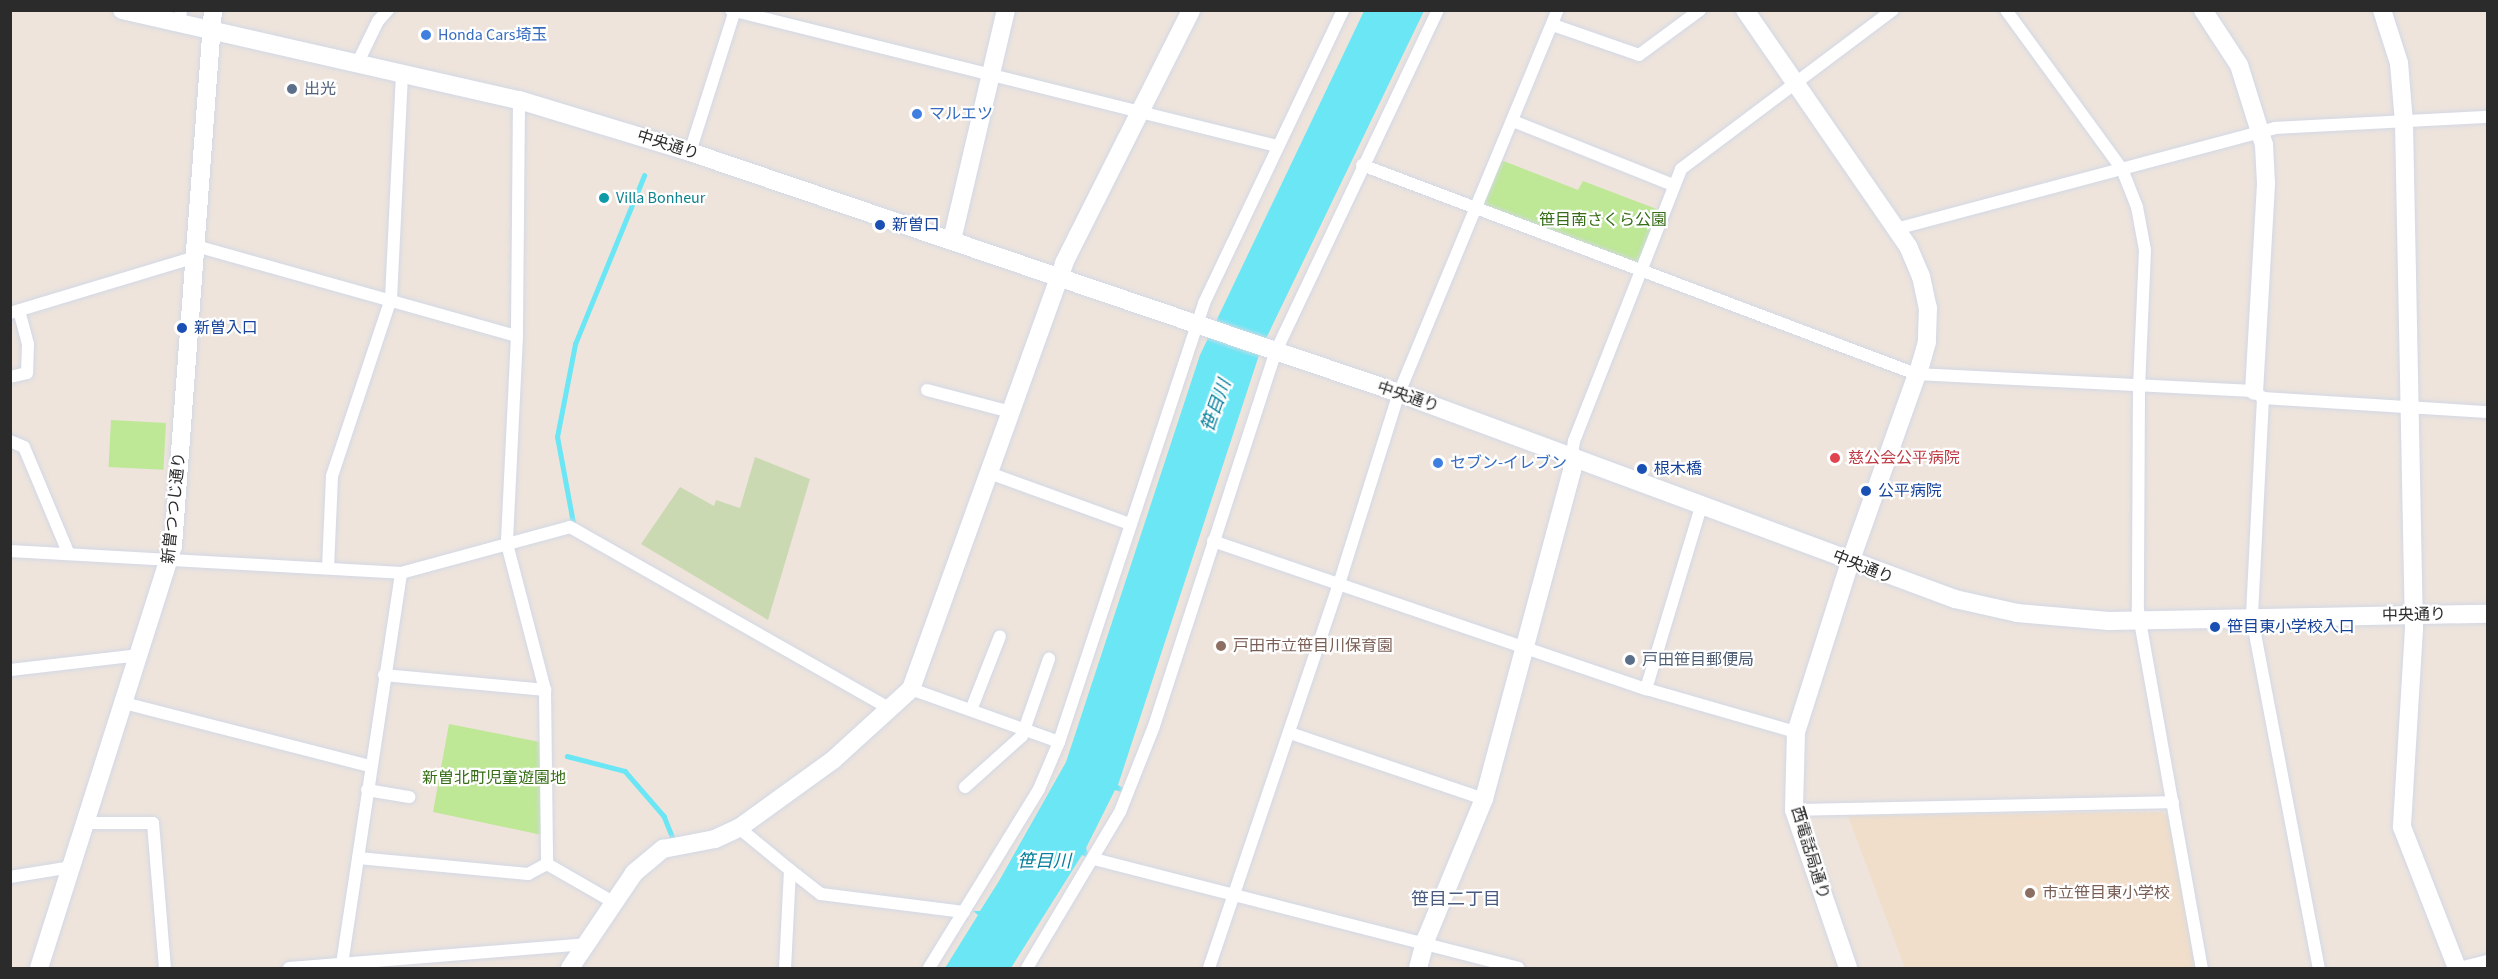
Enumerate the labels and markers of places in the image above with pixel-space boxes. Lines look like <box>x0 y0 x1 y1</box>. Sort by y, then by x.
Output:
place label: Honda Cars埼玉 <box>438 25 547 45</box>
marker: Honda Cars埼玉 <box>419 28 433 42</box>
place label: 出光 <box>304 79 336 99</box>
marker: 出光 <box>285 82 299 96</box>
place label: マルエツ <box>929 104 993 124</box>
marker: マルエツ <box>910 107 924 121</box>
place label: Villa Bonheur <box>616 188 705 208</box>
marker: Villa Bonheur <box>597 191 611 205</box>
place label: 新曽口 <box>892 215 940 235</box>
marker: 新曽口 <box>873 218 887 232</box>
place label: 新曽入口 <box>194 318 258 338</box>
marker: 新曽入口 <box>175 321 189 335</box>
place label: 慈公会公平病院 <box>1848 448 1960 468</box>
marker: 慈公会公平病院 <box>1826 449 1844 467</box>
place label: セブン-イレブン <box>1450 453 1567 473</box>
marker: セブン-イレブン <box>1431 456 1445 470</box>
place label: 根木橋 <box>1654 459 1702 479</box>
marker: 根木橋 <box>1635 462 1649 476</box>
place label: 公平病院 <box>1878 481 1942 501</box>
marker: 公平病院 <box>1859 484 1873 498</box>
place label: 笹目東小学校入口 <box>2227 617 2355 637</box>
marker: 笹目東小学校入口 <box>2208 620 2222 634</box>
place label: 戸田市立笹目川保育園 <box>1233 636 1393 656</box>
marker: 戸田市立笹目川保育園 <box>1214 639 1228 653</box>
place label: 戸田笹目郵便局 <box>1642 650 1754 670</box>
marker: 戸田笹目郵便局 <box>1623 653 1637 667</box>
place label: 市立笹目東小学校 <box>2042 883 2170 903</box>
marker: 市立笹目東小学校 <box>2023 886 2037 900</box>

